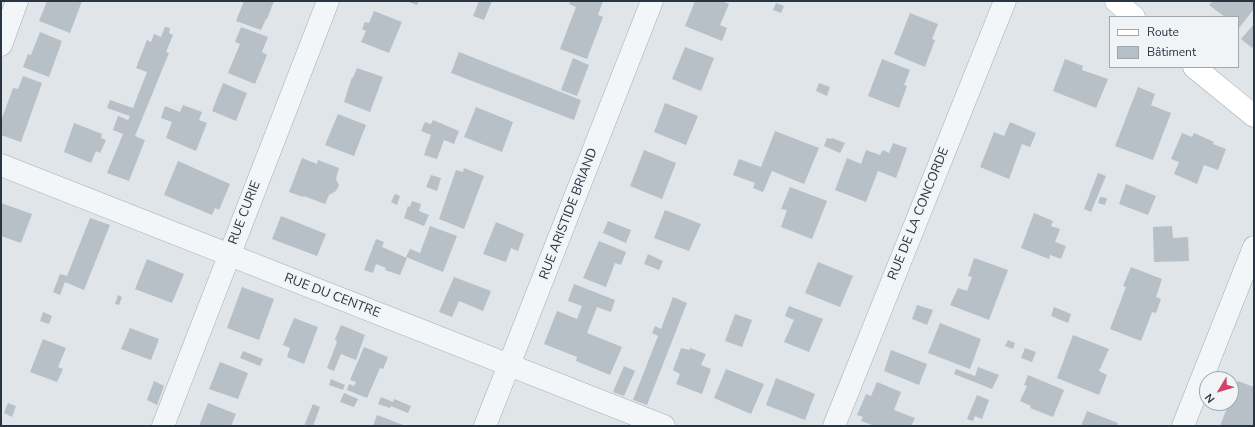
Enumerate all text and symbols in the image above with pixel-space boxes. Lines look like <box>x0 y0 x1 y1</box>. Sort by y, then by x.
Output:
legend <box>1109 16 1239 68</box>
text: Route <box>1147 24 1179 40</box>
text: Bâtiment <box>1147 44 1196 60</box>
street label: RUE DE LA CONCORDE <box>885 145 953 283</box>
street label: RUE ARISTIDE BRIAND <box>537 146 601 282</box>
street label: RUE CURIE <box>226 179 264 247</box>
street label: RUE DU CENTRE <box>282 271 382 321</box>
north arrow <box>1199 371 1239 411</box>
text: N <box>1201 390 1218 406</box>

